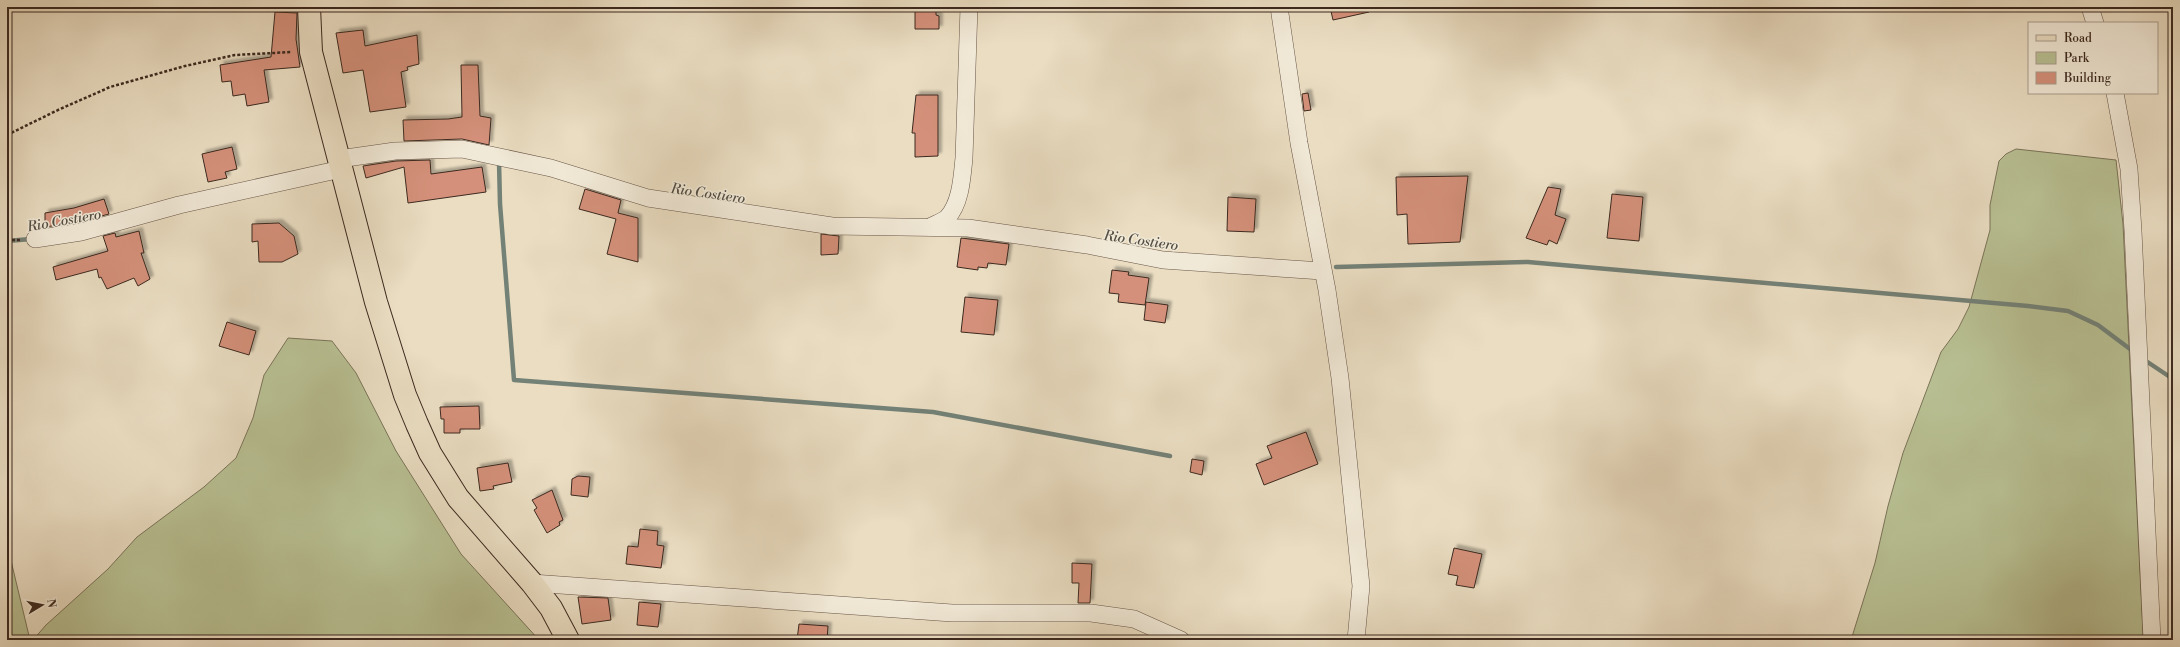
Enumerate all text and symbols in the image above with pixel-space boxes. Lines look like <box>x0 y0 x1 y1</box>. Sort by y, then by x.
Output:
legend <box>2028 22 2158 94</box>
text: Road <box>2064 31 2092 46</box>
text: Park <box>2064 51 2090 66</box>
text: Building <box>2063 71 2112 86</box>
water label: Rio Costiero <box>668 180 746 208</box>
water label: Rio Costiero <box>25 206 103 237</box>
water label: Rio Costiero <box>1101 227 1179 255</box>
north arrow <box>22 585 62 625</box>
text: N <box>43 598 59 609</box>

